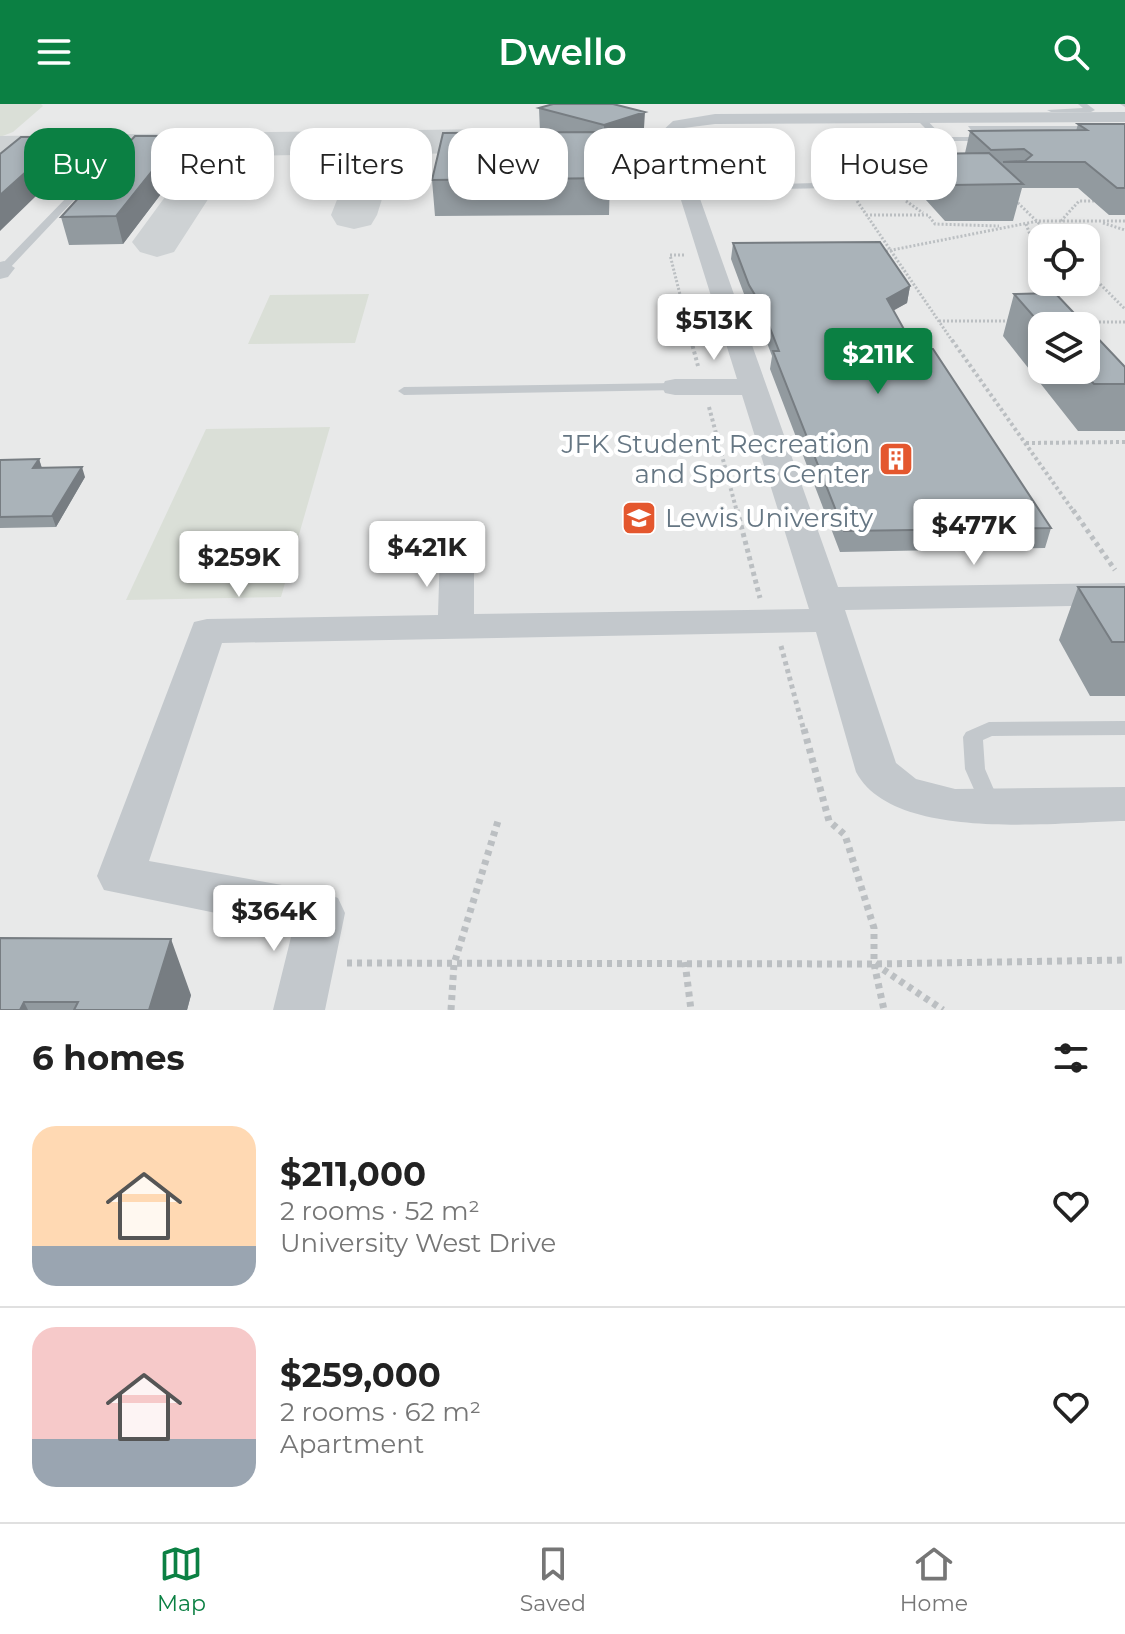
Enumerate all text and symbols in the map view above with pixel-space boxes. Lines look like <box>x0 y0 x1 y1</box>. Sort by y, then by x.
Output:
icon: menu <box>32 30 76 74</box>
text: Dwello <box>498 30 627 74</box>
icon: search <box>1049 30 1093 74</box>
chip: Buy <box>24 128 135 200</box>
chip: Rent <box>151 128 274 200</box>
chip: Filters <box>290 128 432 200</box>
chip: New <box>448 128 568 200</box>
chip: Apartment <box>584 128 795 200</box>
chip: House <box>811 128 957 200</box>
map controls <box>1028 224 1100 384</box>
button: locate <box>1028 224 1100 296</box>
pin: $513K <box>658 294 770 362</box>
text: $513K <box>676 304 752 336</box>
button: layers <box>1028 312 1100 384</box>
pin: $211K <box>822 328 934 396</box>
text: $211K <box>842 338 914 370</box>
place label: JFK Student Recreation and Sports Center <box>561 428 870 490</box>
building icon: JFK Student Recreation and Sports Center <box>877 440 915 478</box>
school or university icon: Lewis University <box>620 499 658 537</box>
pin: $477K <box>918 499 1030 567</box>
place label: Lewis University <box>665 502 874 534</box>
text: $477K <box>931 509 1017 541</box>
pin: $421K <box>371 521 483 589</box>
pin: $259K <box>183 531 295 599</box>
text: $421K <box>387 531 467 563</box>
text: $259K <box>197 541 281 573</box>
pin: $364K <box>218 885 330 953</box>
text: $364K <box>231 895 317 927</box>
icon: filters <box>1049 1036 1093 1080</box>
text: 6 homes <box>32 1037 185 1079</box>
text: $211,000 <box>280 1153 426 1195</box>
icon: home <box>96 1158 192 1254</box>
icon: heart <box>1049 1184 1093 1228</box>
text: 2 rooms · 52 m² <box>280 1195 480 1227</box>
text: University West Drive <box>280 1227 556 1259</box>
text: $259,000 <box>280 1354 441 1396</box>
icon: home <box>96 1359 192 1455</box>
icon: heart <box>1049 1385 1093 1429</box>
text: 2 rooms · 62 m² <box>280 1396 481 1428</box>
text: Apartment <box>280 1428 424 1460</box>
tab: Map <box>157 1542 206 1617</box>
tab: Saved <box>520 1542 586 1617</box>
tab: Home <box>900 1542 968 1617</box>

